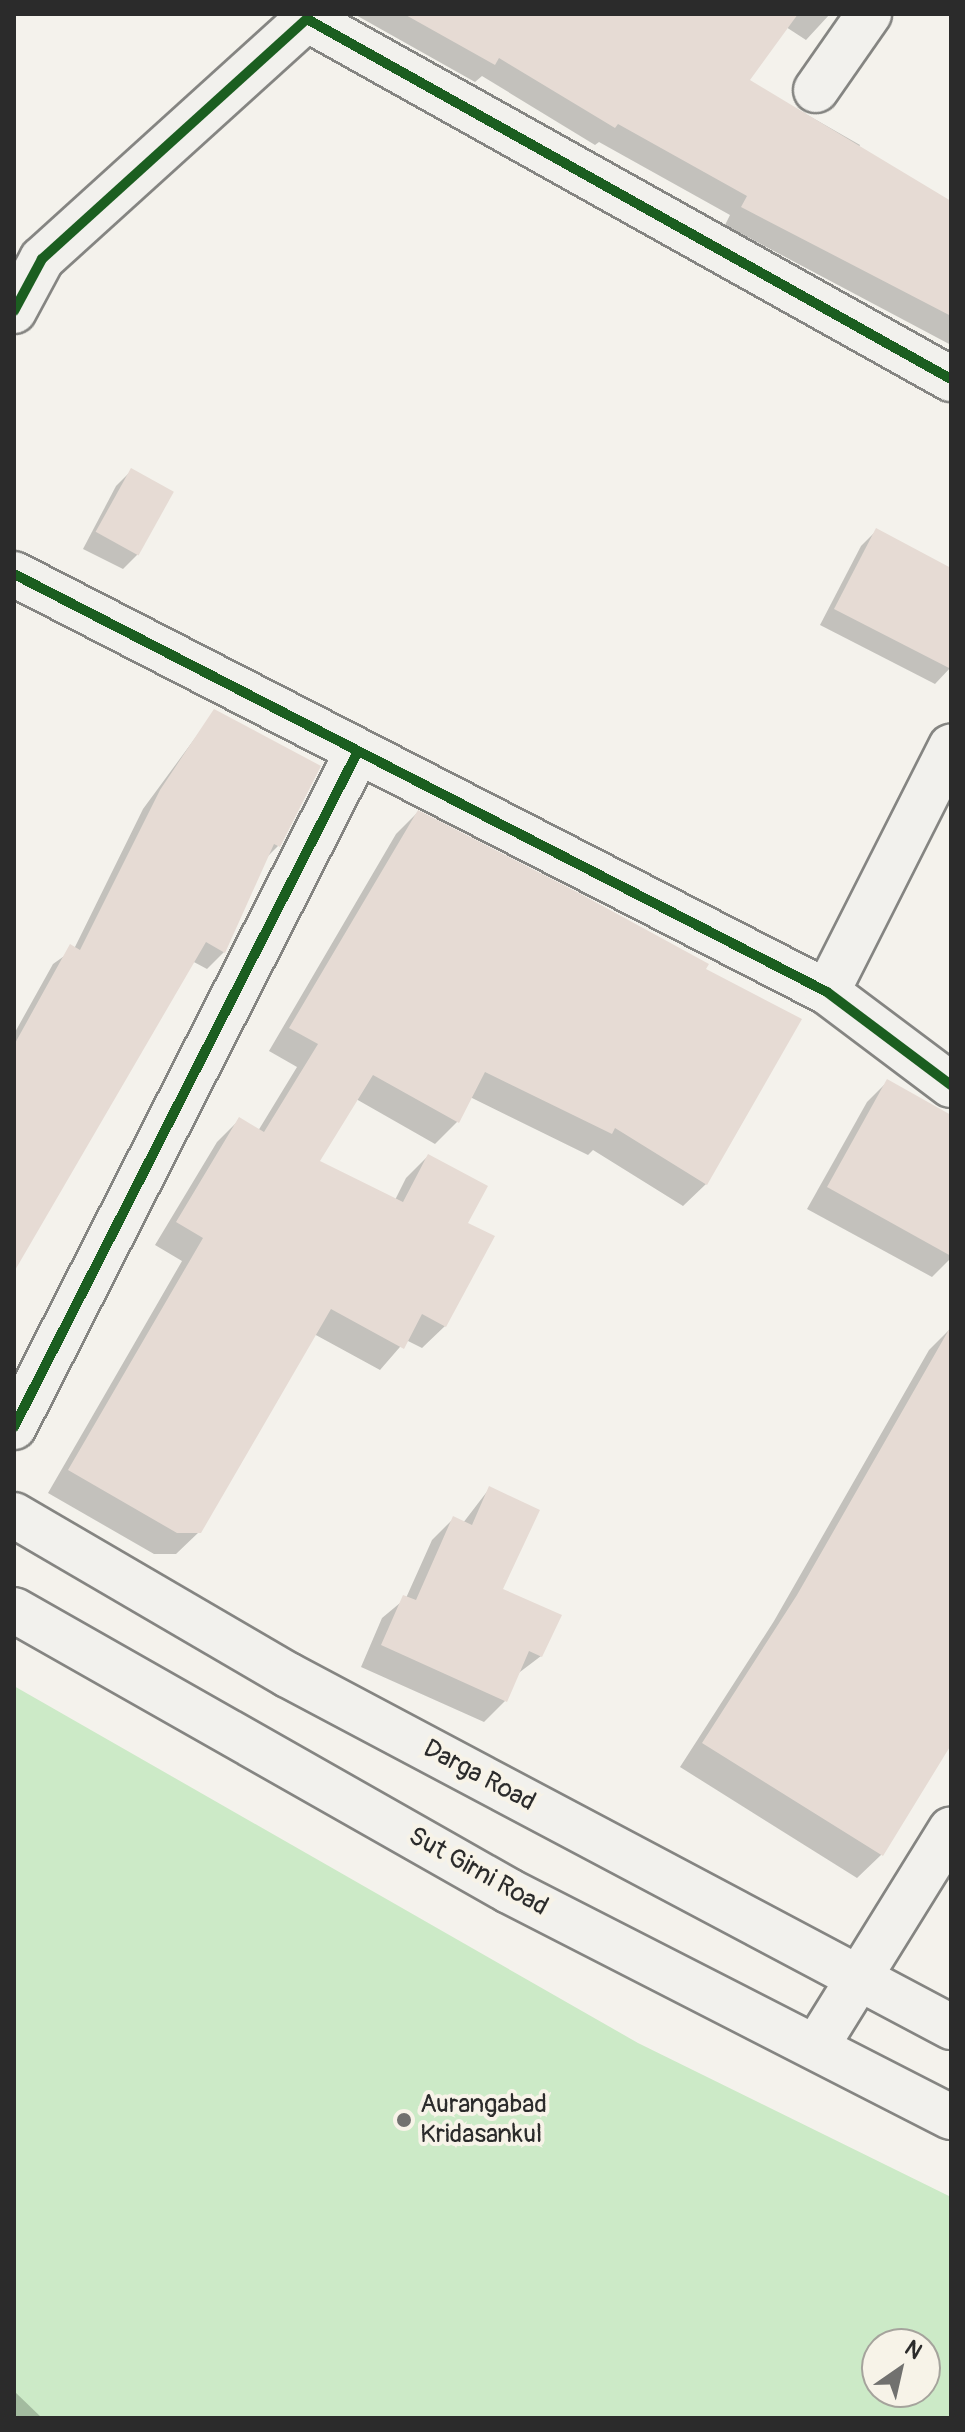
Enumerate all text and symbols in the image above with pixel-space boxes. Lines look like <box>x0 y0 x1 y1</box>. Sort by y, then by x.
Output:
street label: Darga Road <box>418 1734 540 1818</box>
street label: Sut Girni Road <box>403 1821 553 1923</box>
place label: Aurangabad Kridasankul <box>420 2089 547 2150</box>
marker: Aurangabad Kridasankul <box>395 2111 413 2129</box>
north arrow <box>861 2328 941 2408</box>
text: N <box>899 2334 927 2366</box>

